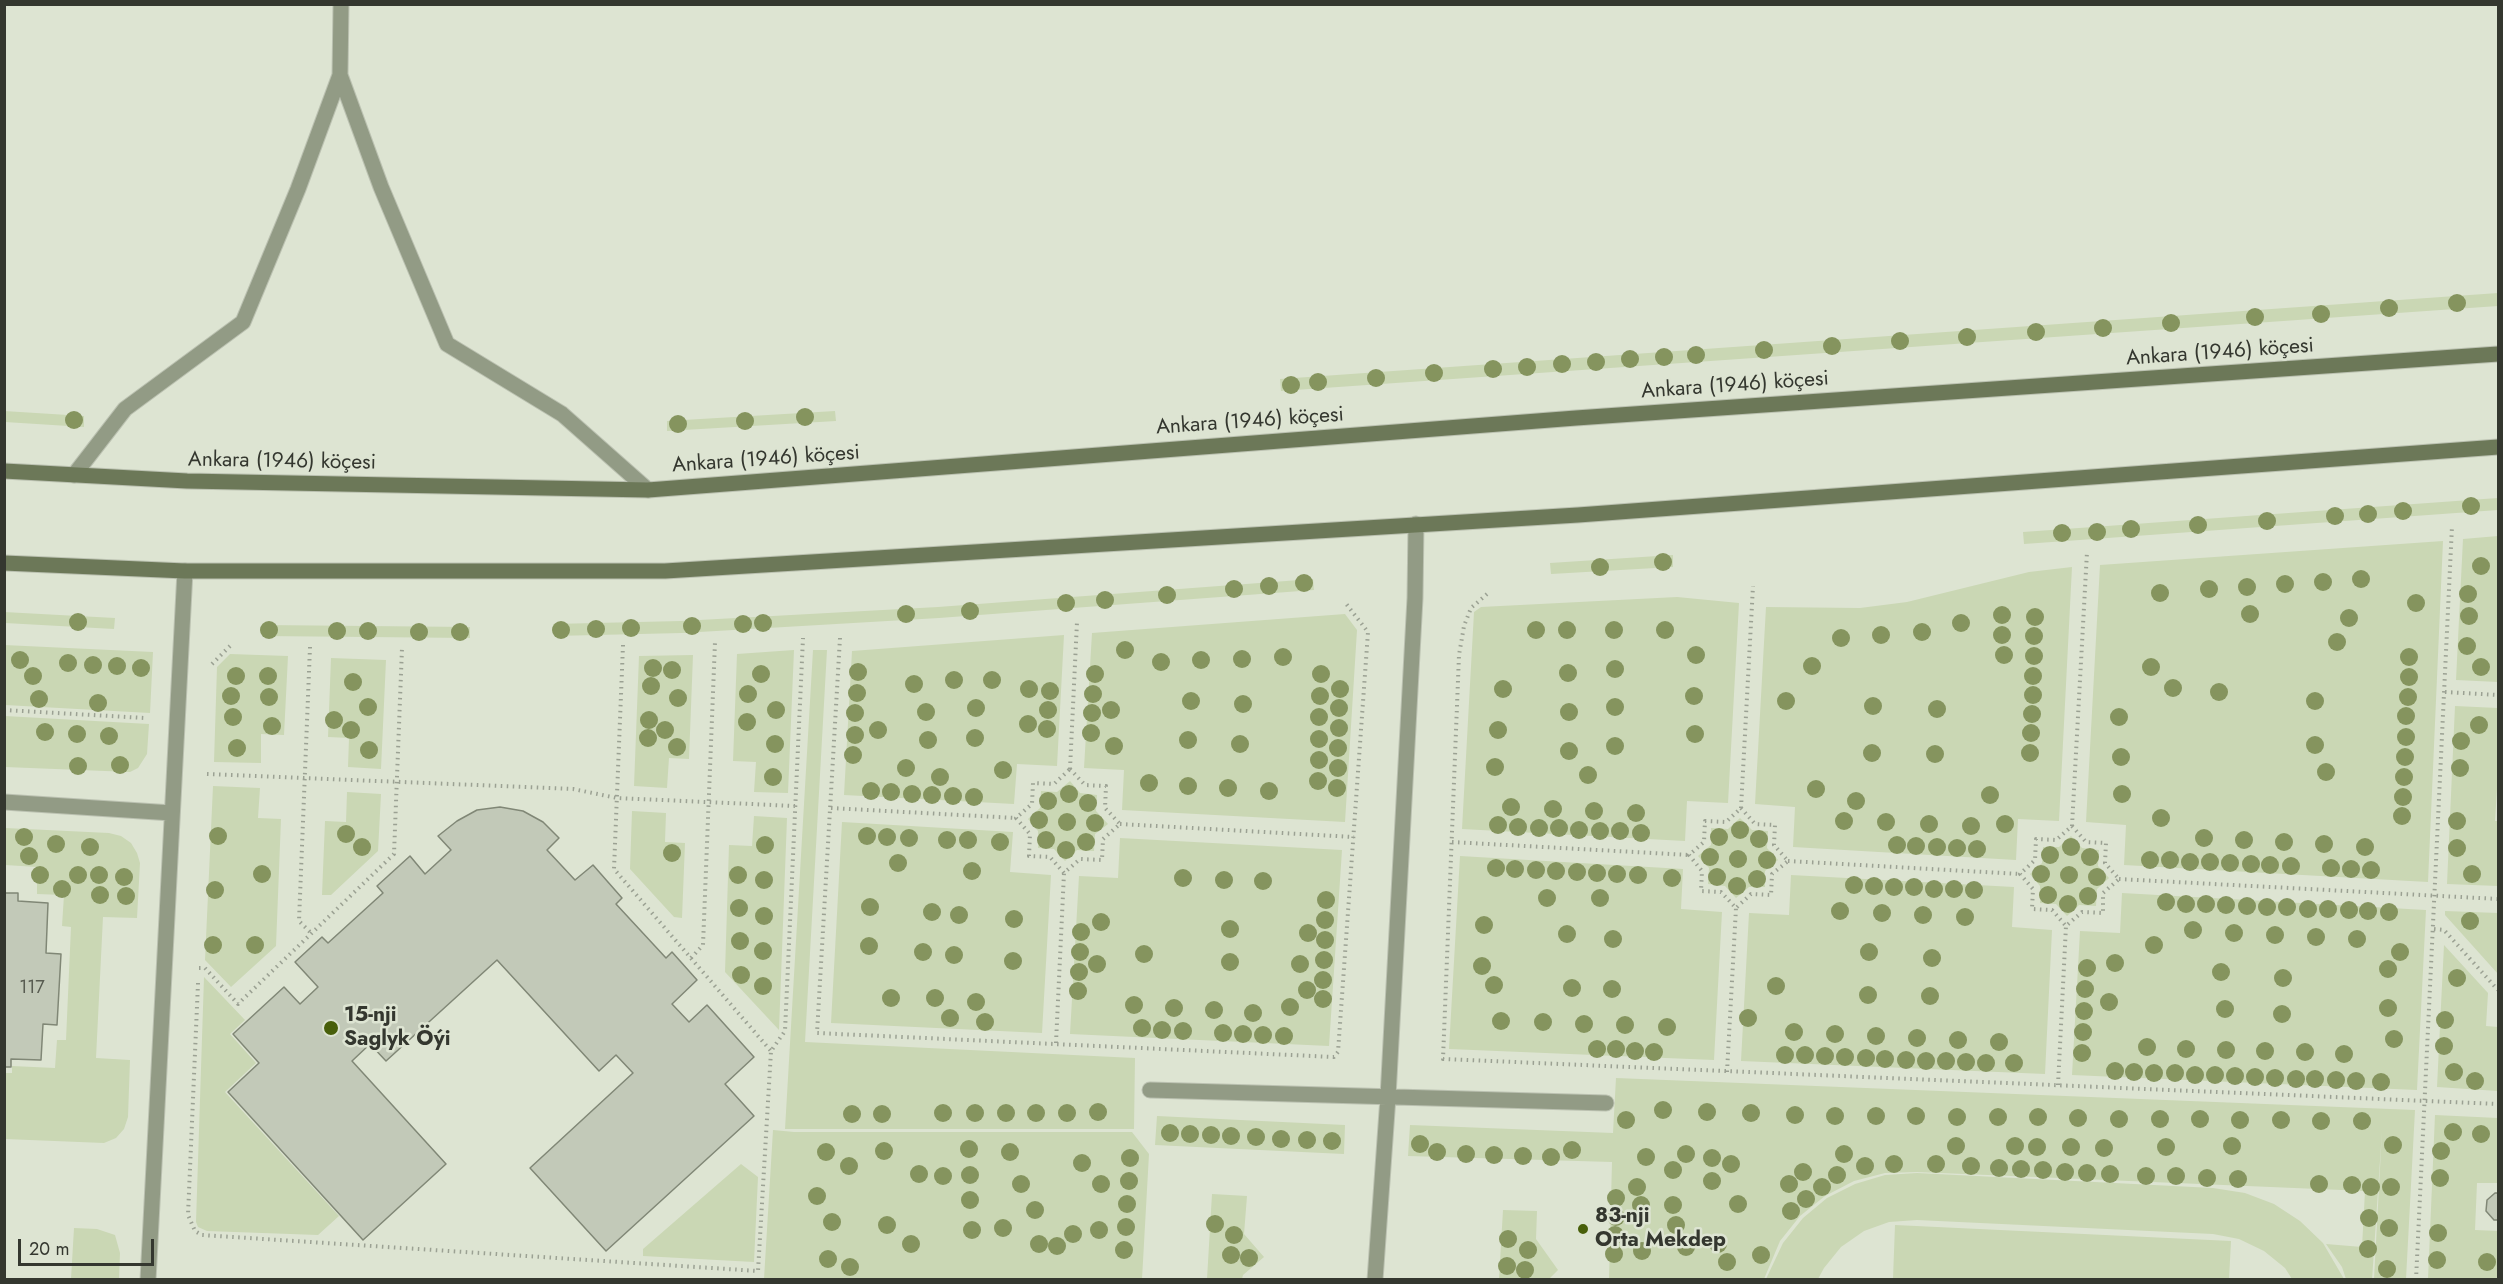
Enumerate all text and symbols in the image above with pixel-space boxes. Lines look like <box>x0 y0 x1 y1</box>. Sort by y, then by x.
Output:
street label: Ankara (1946) köçesi <box>2125 334 2315 372</box>
street label: Ankara (1946) köçesi <box>1640 367 1830 405</box>
street label: Ankara (1946) köçesi <box>1155 403 1345 441</box>
street label: Ankara (1946) köçesi <box>671 441 861 479</box>
street label: Ankara (1946) köçesi <box>188 448 376 476</box>
house number: 117 <box>19 978 45 1000</box>
place label: 15-nji Saglyk Öýi <box>344 1003 451 1053</box>
marker: 15-nji Saglyk Öýi <box>322 1019 340 1037</box>
place label: 83-nji Orta Mekdep <box>1595 1204 1726 1254</box>
marker: 83-nji Orta Mekdep <box>1576 1222 1590 1236</box>
scale bar <box>21 1227 158 1265</box>
text: 20 m <box>29 1236 69 1262</box>

